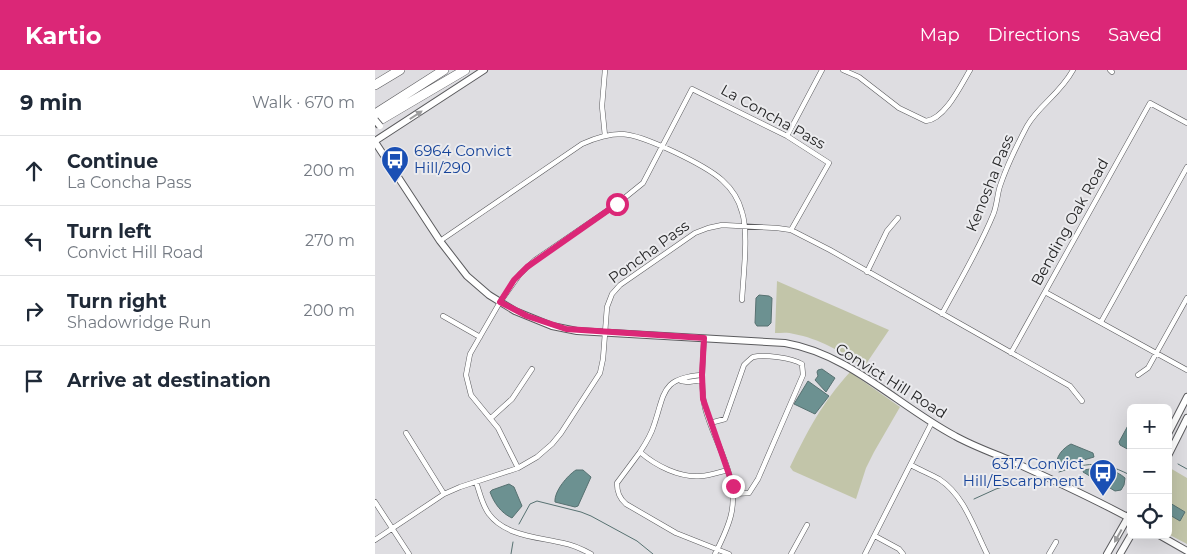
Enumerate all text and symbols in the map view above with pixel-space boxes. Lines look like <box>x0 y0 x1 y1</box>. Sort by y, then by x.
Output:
text: Kartio <box>25 21 101 50</box>
text: Map <box>920 24 960 46</box>
text: Directions <box>988 24 1080 46</box>
text: Saved <box>1108 24 1162 46</box>
street label: La Concha Pass <box>718 80 829 153</box>
text: 9 min <box>20 90 82 115</box>
text: Walk · 670 m <box>252 93 355 112</box>
one-way arrow <box>409 110 422 120</box>
street label: Kenosha Pass <box>961 131 1018 234</box>
place label: 6964 Convict Hill/290 <box>414 141 512 177</box>
bus stop icon: 6964 Convict Hill/290 <box>380 145 410 184</box>
text: Continue <box>67 150 158 173</box>
street label: Bending Oak Road <box>1027 155 1112 289</box>
icon: ahead <box>20 157 48 185</box>
text: 200 m <box>304 161 355 180</box>
text: La Concha Pass <box>67 173 192 192</box>
route start <box>606 193 629 216</box>
street label: Poncha Pass <box>605 216 693 287</box>
text: Turn left <box>67 220 152 243</box>
icon: left <box>20 227 48 255</box>
text: 270 m <box>305 231 355 250</box>
text: Convict Hill Road <box>67 243 203 262</box>
text: Turn right <box>67 290 167 313</box>
icon: right <box>20 297 48 325</box>
text: 200 m <box>304 301 355 320</box>
text: Shadowridge Run <box>67 313 211 332</box>
street label: Convict Hill Road <box>832 339 951 423</box>
icon: arrive <box>20 367 48 395</box>
text: Arrive at destination <box>67 369 271 392</box>
map controls <box>1127 404 1172 539</box>
button: + <box>1127 404 1172 449</box>
button: − <box>1127 449 1172 494</box>
place label: 6317 Convict Hill/Escarpment <box>963 454 1084 490</box>
bus stop icon: 6317 Convict Hill/Escarpment <box>1088 458 1118 497</box>
route end <box>722 475 745 498</box>
button: locate <box>1127 494 1172 539</box>
one-way arrow <box>1113 529 1122 542</box>

